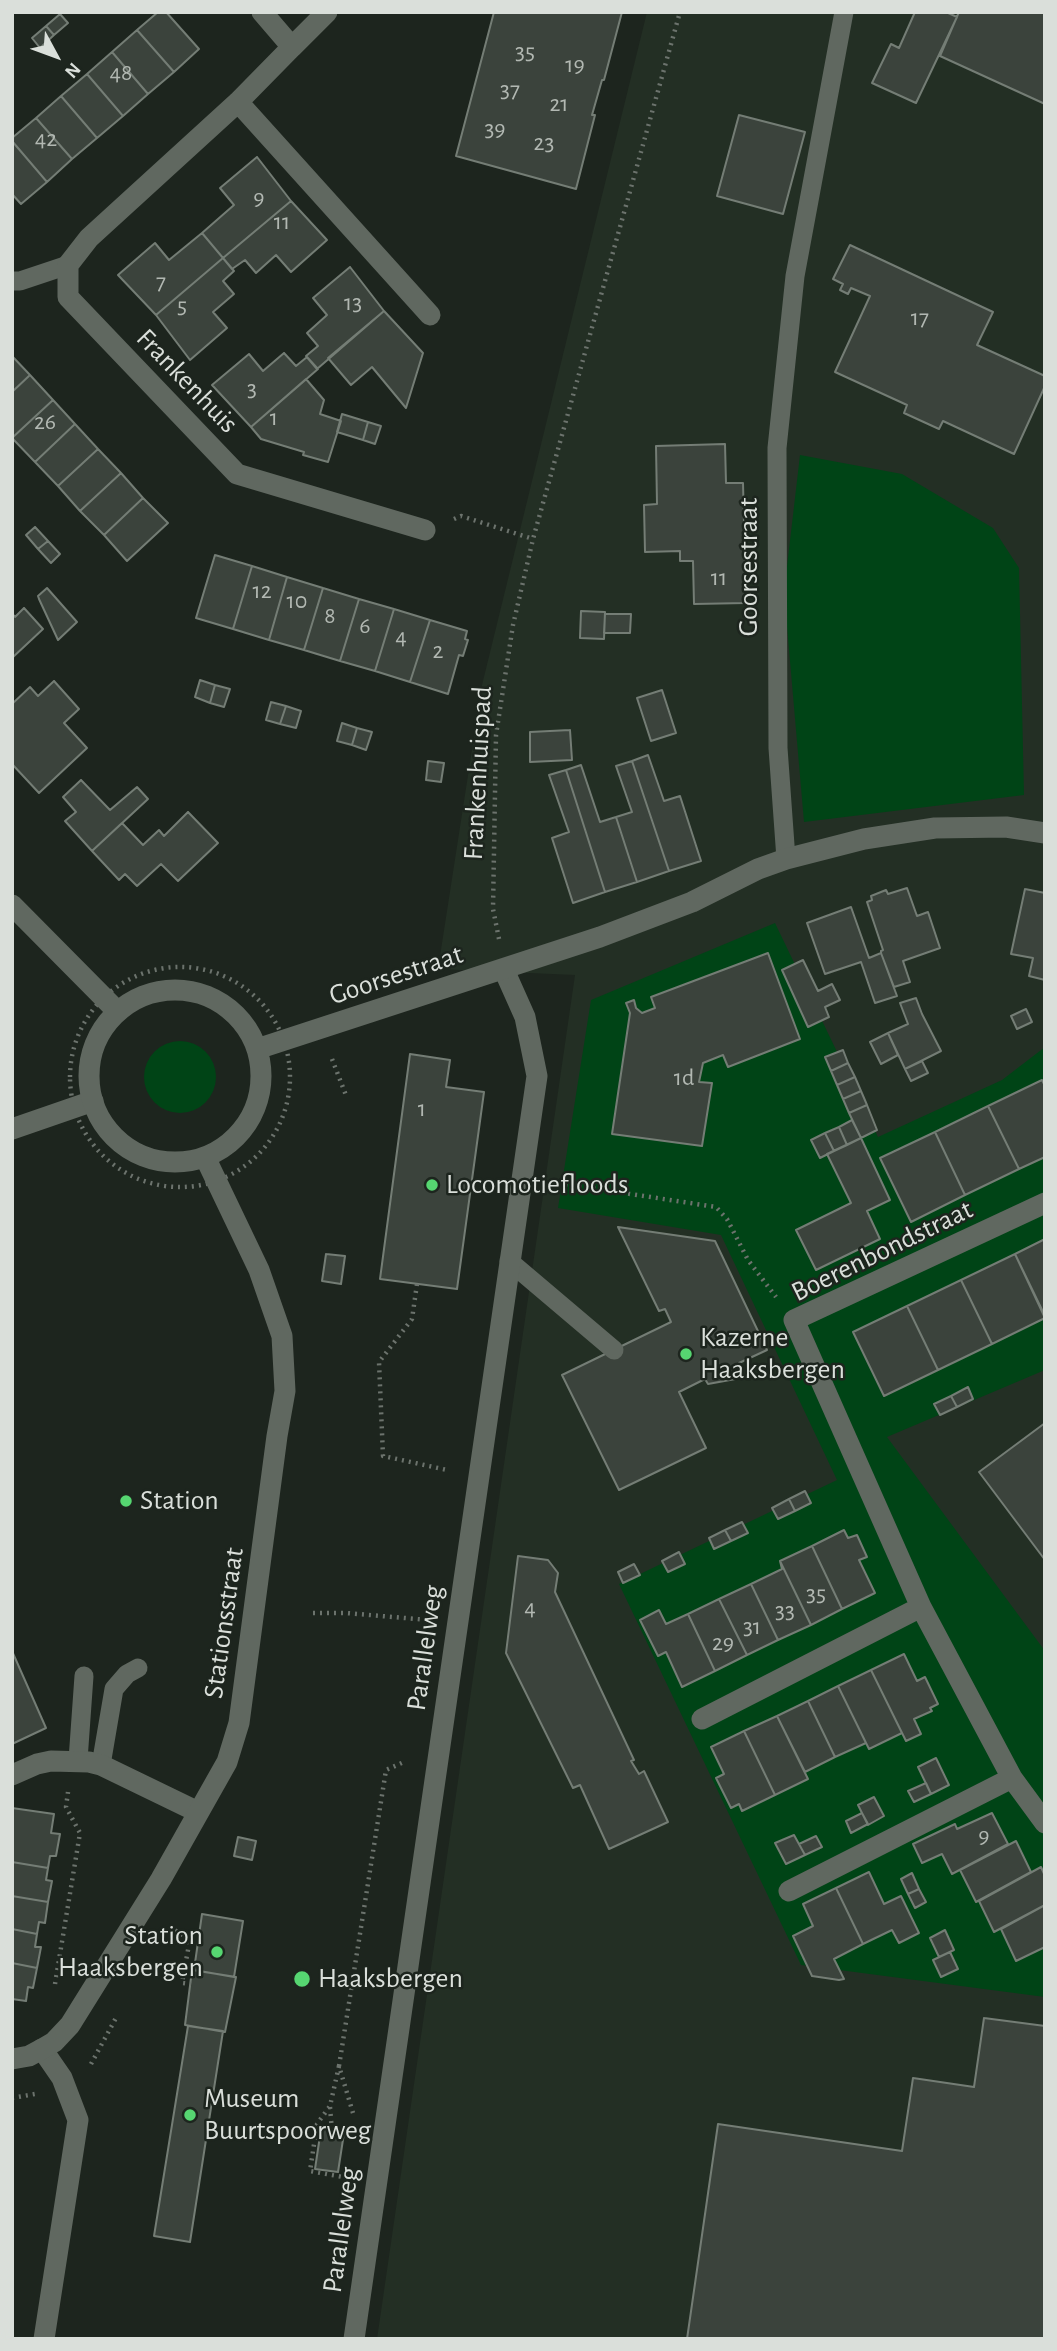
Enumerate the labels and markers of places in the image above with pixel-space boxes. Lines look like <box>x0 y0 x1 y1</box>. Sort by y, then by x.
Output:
place label: Locomotiefloods <box>446 1168 628 1202</box>
marker: Locomotiefloods <box>424 1177 440 1193</box>
place label: Kazerne Haaksbergen <box>700 1321 845 1387</box>
marker: Kazerne Haaksbergen <box>678 1346 694 1362</box>
place label: Station <box>140 1484 219 1518</box>
marker: Station <box>118 1493 134 1509</box>
place label: Station Haaksbergen <box>58 1919 203 1985</box>
marker: Station Haaksbergen <box>209 1944 225 1960</box>
place label: Haaksbergen <box>318 1962 463 1996</box>
marker: Haaksbergen <box>292 1969 312 1989</box>
place label: Museum Buurtspoorweg <box>204 2082 371 2148</box>
marker: Museum Buurtspoorweg <box>182 2107 198 2123</box>

